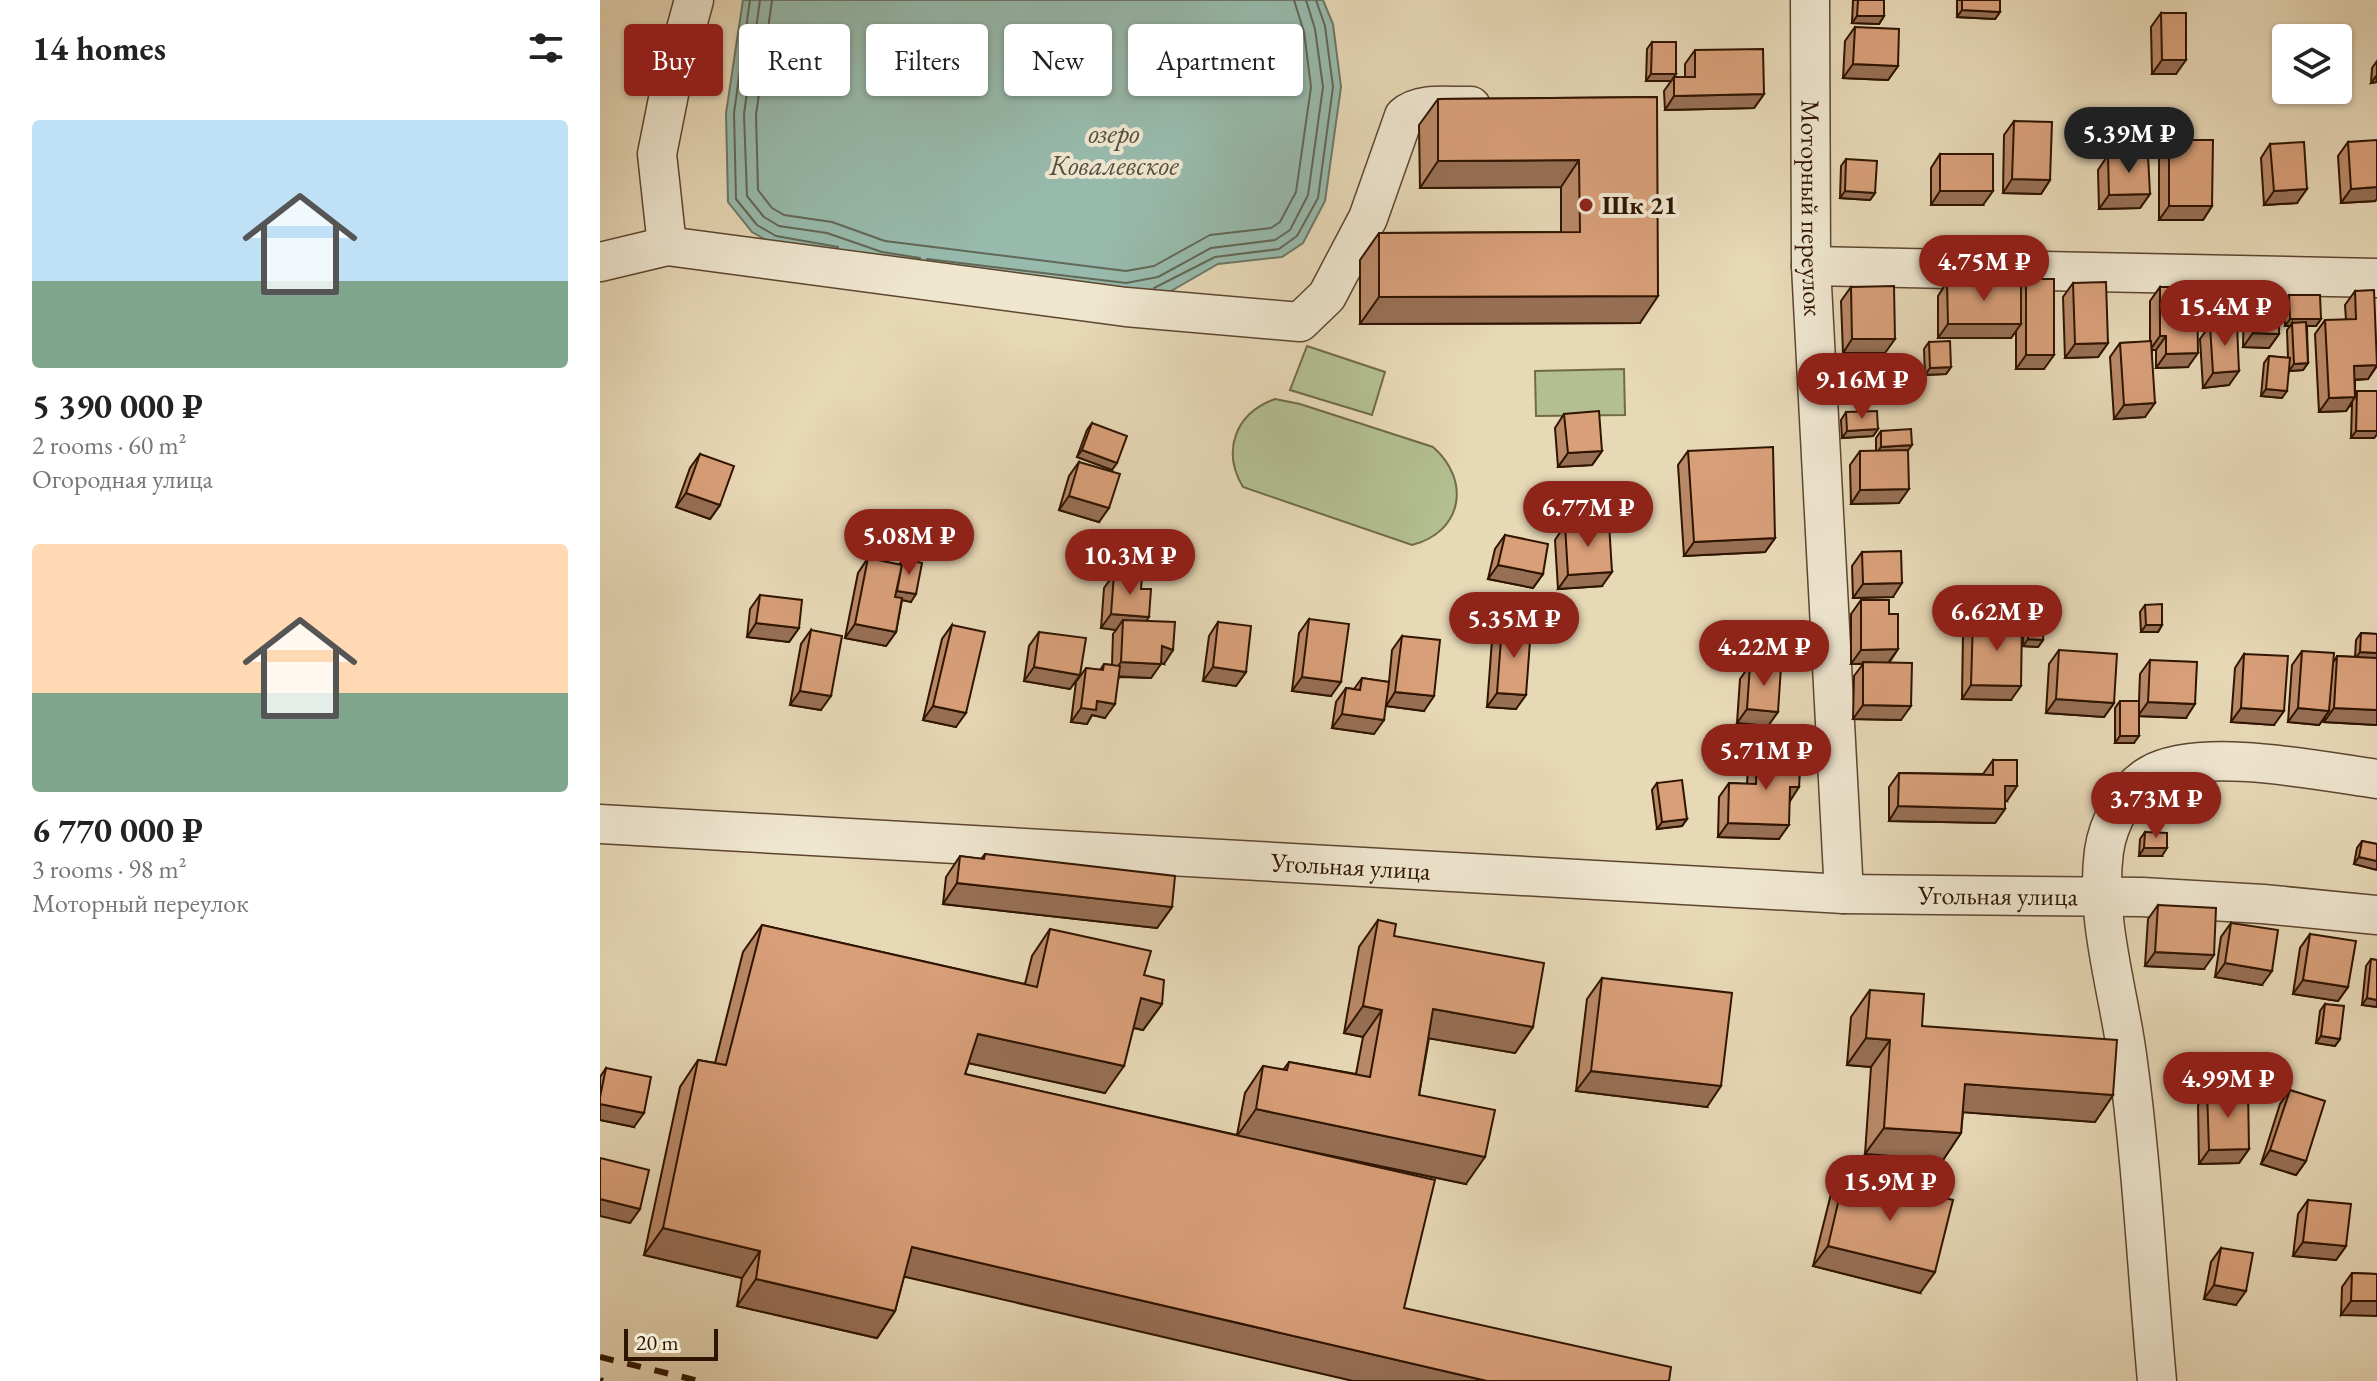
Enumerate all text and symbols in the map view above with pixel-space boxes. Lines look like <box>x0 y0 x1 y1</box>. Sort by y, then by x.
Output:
chip: Buy <box>624 24 723 96</box>
chip: Rent <box>739 24 850 96</box>
chip: Filters <box>866 24 988 96</box>
chip: New <box>1004 24 1112 96</box>
chip: Apartment <box>1128 24 1303 96</box>
map controls <box>2272 24 2352 104</box>
button: layers <box>2272 24 2352 104</box>
text: 14 homes <box>32 26 166 70</box>
icon: filters <box>524 26 568 70</box>
street label: Моторный переулок <box>1793 100 1831 318</box>
pin: 5.39M ₽ <box>2055 107 2203 175</box>
water label: озеро Ковалевское <box>1048 115 1179 183</box>
text: 5.39M ₽ <box>2082 116 2176 150</box>
icon: home <box>228 172 372 316</box>
place label: Шк 21 <box>1602 188 1677 222</box>
marker: Шк 21 <box>1577 196 1595 214</box>
pin: 4.75M ₽ <box>1910 235 2058 303</box>
text: 4.75M ₽ <box>1937 244 2031 278</box>
pin: 15.4M ₽ <box>2151 280 2299 348</box>
text: 15.4M ₽ <box>2178 289 2272 323</box>
pin: 9.16M ₽ <box>1788 353 1936 421</box>
text: 9.16M ₽ <box>1815 362 1909 396</box>
text: 5 390 000 ₽ <box>32 384 203 428</box>
text: 2 rooms · 60 m² <box>32 428 187 462</box>
text: Огородная улица <box>32 462 213 496</box>
pin: 6.77M ₽ <box>1514 481 1662 549</box>
text: 6.77M ₽ <box>1541 490 1635 524</box>
pin: 5.08M ₽ <box>835 509 983 577</box>
text: 5.08M ₽ <box>862 518 956 552</box>
pin: 10.3M ₽ <box>1056 529 1204 597</box>
text: 10.3M ₽ <box>1083 538 1177 572</box>
pin: 6.62M ₽ <box>1923 585 2071 653</box>
pin: 5.35M ₽ <box>1440 592 1588 660</box>
text: 6.62M ₽ <box>1950 594 2044 628</box>
icon: home <box>228 596 372 740</box>
text: 5.35M ₽ <box>1467 601 1561 635</box>
pin: 4.22M ₽ <box>1690 620 1838 688</box>
text: 4.22M ₽ <box>1717 629 1811 663</box>
pin: 5.71M ₽ <box>1692 724 1840 792</box>
text: 5.71M ₽ <box>1719 733 1813 767</box>
pin: 3.73M ₽ <box>2082 772 2230 840</box>
text: 3.73M ₽ <box>2109 781 2203 815</box>
text: 6 770 000 ₽ <box>32 808 203 852</box>
street label: Угольная улица <box>1269 845 1432 888</box>
text: 3 rooms · 98 m² <box>32 852 187 886</box>
street label: Угольная улица <box>1917 878 2079 913</box>
text: Моторный переулок <box>32 886 249 920</box>
pin: 4.99M ₽ <box>2154 1052 2302 1120</box>
text: 4.99M ₽ <box>2181 1061 2275 1095</box>
pin: 15.9M ₽ <box>1816 1155 1964 1223</box>
text: 15.9M ₽ <box>1843 1164 1937 1198</box>
scale bar <box>624 1325 718 1361</box>
text: 20 m <box>636 1328 679 1357</box>

